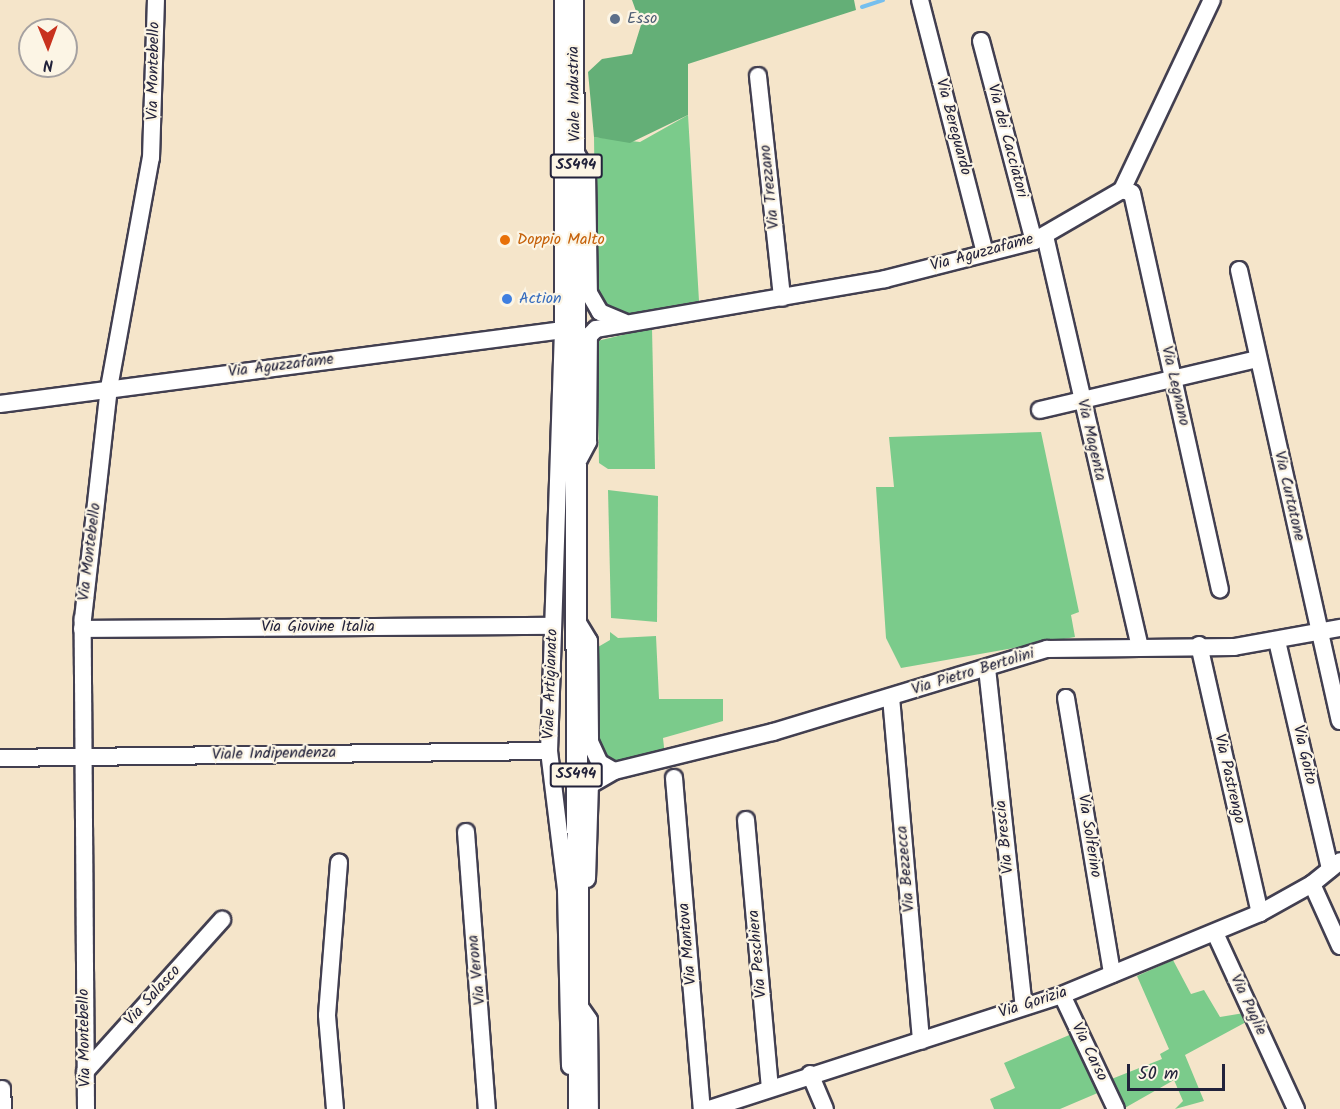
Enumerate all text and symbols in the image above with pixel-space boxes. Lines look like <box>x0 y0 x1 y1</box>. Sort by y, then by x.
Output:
place label: Esso <box>627 9 657 29</box>
marker: Esso <box>608 12 622 26</box>
north arrow <box>18 18 78 78</box>
street label: Via Montebello <box>144 21 164 121</box>
street label: Viale Industria <box>565 46 585 142</box>
text: N <box>43 52 54 77</box>
street label: Via Bereguardo <box>931 76 975 178</box>
street label: Via dei Cacciatori <box>983 82 1031 200</box>
street label: Via Trezzano <box>756 144 784 230</box>
road number: SS494 <box>549 154 603 178</box>
place label: Doppio Malto <box>517 230 605 250</box>
street label: Via Aguzzafame <box>928 230 1036 276</box>
marker: Doppio Malto <box>498 233 512 247</box>
place label: Action <box>519 289 562 309</box>
marker: Action <box>500 292 514 306</box>
street label: Via Legnano <box>1156 344 1194 428</box>
street label: Via Aguzzafame <box>227 350 335 382</box>
street label: Via Magenta <box>1072 397 1110 483</box>
street label: Via Curtatone <box>1269 449 1309 543</box>
street label: Via Montebello <box>74 502 106 602</box>
street label: Via Giovine Italia <box>261 617 375 637</box>
street label: Viale Artigianato <box>539 628 563 740</box>
street label: Via Pietro Bertolini <box>909 644 1037 700</box>
street label: Via Goito <box>1288 723 1320 787</box>
street label: Via Pastrengo <box>1209 732 1249 826</box>
street label: Viale Indipendenza <box>212 743 336 765</box>
road number: SS494 <box>549 763 603 787</box>
street label: Via Solferino <box>1073 793 1105 879</box>
street label: Via Brescia <box>992 799 1018 875</box>
street label: Via Bezzecca <box>893 825 919 913</box>
street label: Via Mantova <box>675 902 701 986</box>
street label: Via Peschiera <box>745 909 771 999</box>
street label: Via Verona <box>464 934 490 1006</box>
street label: Via Salasco <box>121 962 185 1030</box>
street label: Via Puglie <box>1226 971 1270 1039</box>
street label: Via Gorizia <box>996 983 1070 1023</box>
street label: Via Montebello <box>75 988 95 1088</box>
street label: Via Carso <box>1067 1020 1111 1084</box>
scale bar <box>1130 1052 1228 1090</box>
text: 50 m <box>1138 1060 1178 1089</box>

